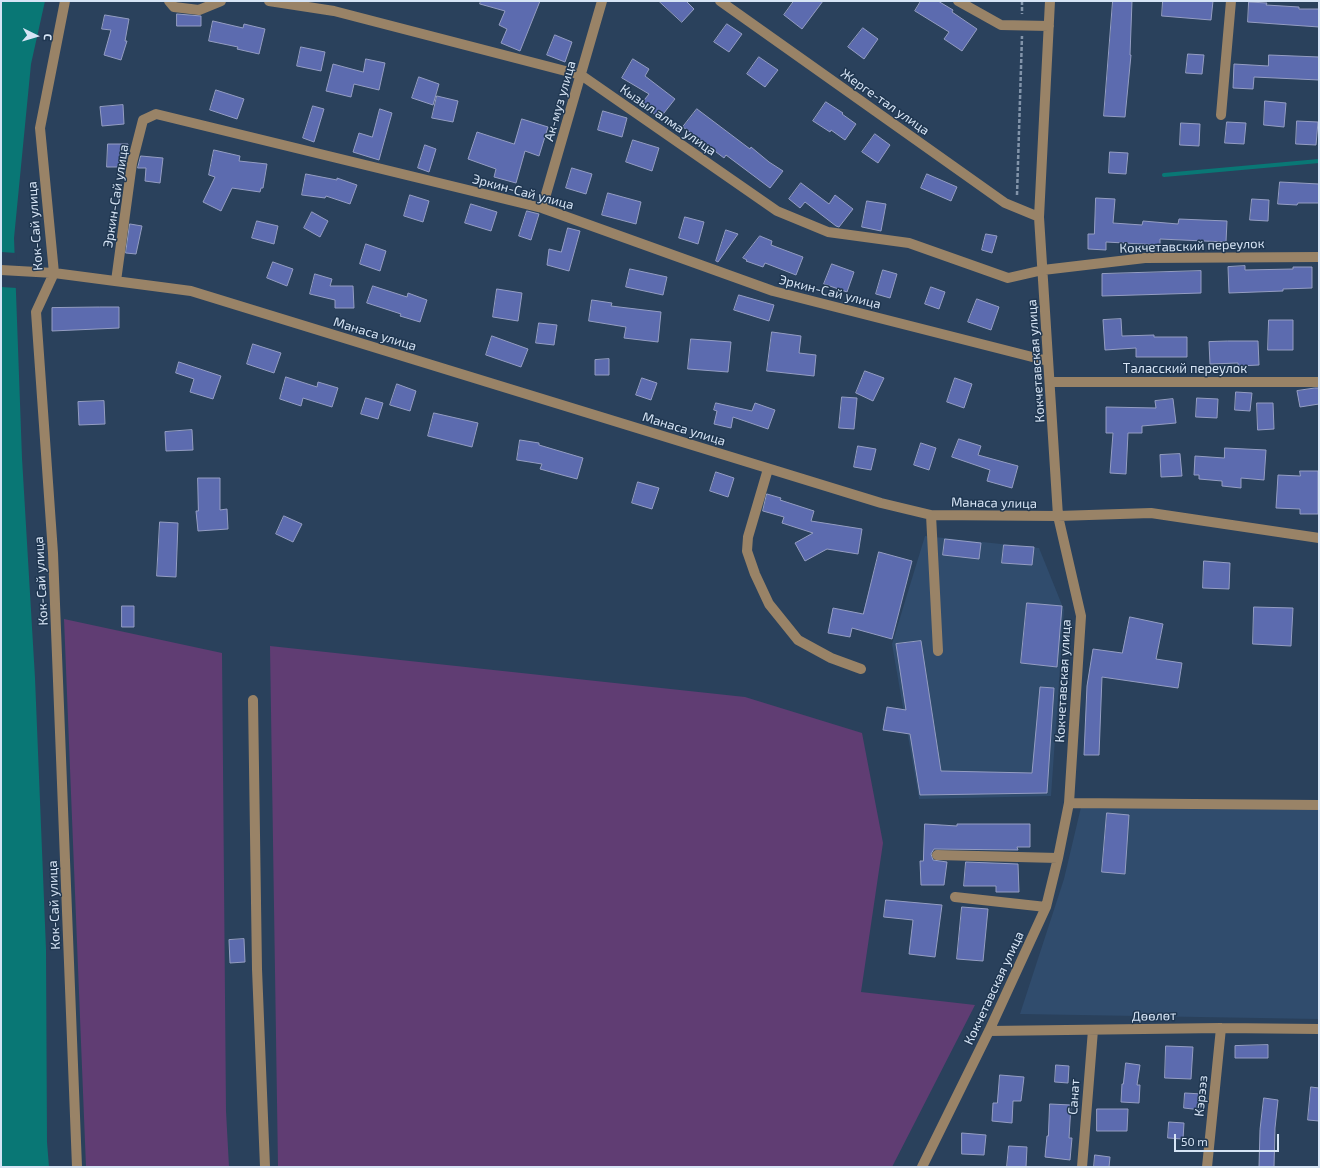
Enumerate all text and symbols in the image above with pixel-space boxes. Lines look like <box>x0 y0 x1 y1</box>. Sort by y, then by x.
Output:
north arrow <box>16 16 56 56</box>
text: С <box>42 33 55 41</box>
street label: Ак-муз улица <box>541 59 579 143</box>
street label: Жерге-тал улица <box>838 66 932 138</box>
street label: Кызыл алма улица <box>617 81 719 159</box>
street label: Эркин-Сай улица <box>100 143 132 249</box>
street label: Эркин-Сай улица <box>471 171 575 213</box>
street label: Кок-Сай улица <box>24 181 46 271</box>
street label: Кокчетавский переулок <box>1119 236 1265 256</box>
street label: Эркин-Сай улица <box>777 272 883 312</box>
street label: Кокчетавская улица <box>1024 299 1048 423</box>
street label: Манаса улица <box>332 314 418 354</box>
street label: Таласский переулок <box>1123 361 1247 377</box>
street label: Манаса улица <box>641 409 727 449</box>
street label: Манаса улица <box>951 494 1037 512</box>
street label: Кок-Сай улица <box>31 536 51 626</box>
street label: Кокчетавская улица <box>1052 619 1074 743</box>
street label: Кок-Сай улица <box>45 860 63 950</box>
street label: Кокчетавская улица <box>961 929 1027 1047</box>
street label: Дөөлөт <box>1132 1008 1176 1024</box>
street label: Кэрээз <box>1191 1075 1211 1117</box>
street label: Санат <box>1065 1079 1083 1115</box>
scale bar <box>1176 1126 1281 1152</box>
text: 50 m <box>1181 1134 1208 1148</box>

